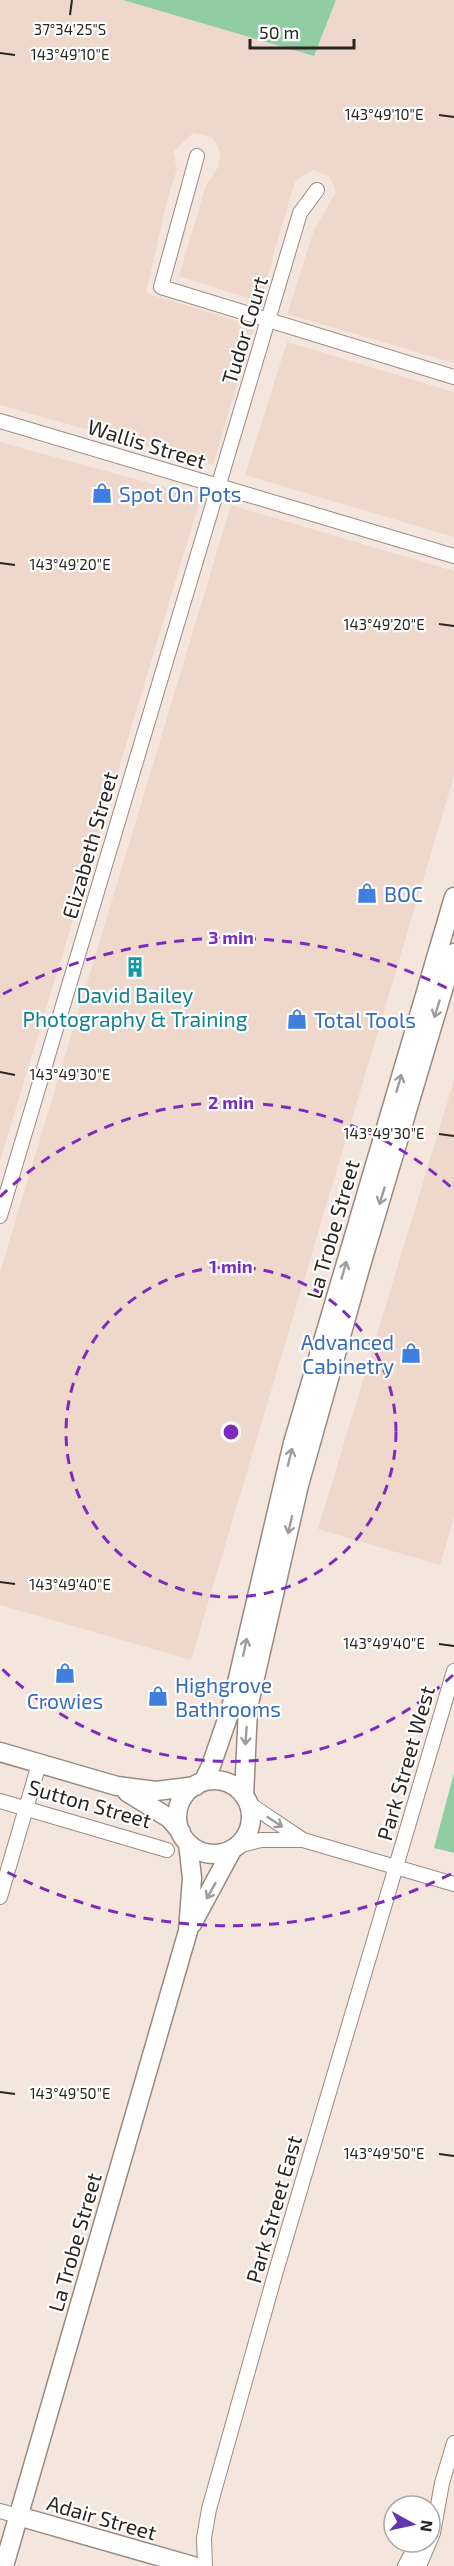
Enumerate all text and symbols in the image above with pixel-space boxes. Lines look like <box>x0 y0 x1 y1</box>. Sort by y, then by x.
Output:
scale bar <box>250 12 354 50</box>
text: 37°34'25"S <box>34 20 106 38</box>
text: 50 m <box>259 21 299 43</box>
text: 143°49'10"E <box>31 45 109 63</box>
text: 143°49'10"E <box>345 105 423 123</box>
street label: Tudor Court <box>216 273 272 387</box>
street label: Wallis Street <box>85 413 209 473</box>
shop icon: Spot On Pots <box>90 481 114 505</box>
place label: Spot On Pots <box>119 481 241 506</box>
text: 143°49'20"E <box>29 555 111 573</box>
text: 143°49'20"E <box>343 615 425 633</box>
street label: Elizabeth Street <box>56 769 122 921</box>
shop icon: BOC <box>355 881 379 905</box>
place label: BOC <box>384 881 423 906</box>
text: 3 min <box>208 926 254 948</box>
building icon: David Bailey Photography & Training <box>123 955 147 979</box>
place label: David Bailey Photography & Training <box>23 982 248 1031</box>
one-way arrow <box>431 999 442 1018</box>
shop icon: Total Tools <box>285 1007 309 1031</box>
place label: Total Tools <box>314 1007 416 1032</box>
text: 143°49'30"E <box>29 1065 111 1083</box>
one-way arrow <box>394 1074 405 1093</box>
text: 2 min <box>208 1091 254 1113</box>
text: 143°49'30"E <box>343 1124 425 1142</box>
street label: La Trobe Street <box>300 1157 364 1301</box>
one-way arrow <box>376 1186 387 1205</box>
text: 1 min <box>209 1255 253 1277</box>
one-way arrow <box>339 1261 350 1280</box>
place label: Advanced Cabinetry <box>301 1329 394 1378</box>
shop icon: Advanced Cabinetry <box>399 1341 423 1365</box>
centre of rings <box>221 1422 241 1442</box>
one-way arrow <box>285 1448 296 1467</box>
one-way arrow <box>284 1515 296 1534</box>
text: 143°49'40"E <box>29 1575 111 1593</box>
text: 143°49'40"E <box>343 1634 425 1652</box>
one-way arrow <box>240 1638 252 1657</box>
shop icon: Crowies <box>53 1661 77 1685</box>
place label: Highgrove Bathrooms <box>175 1672 281 1721</box>
street label: Park Street West <box>371 1683 439 1843</box>
shop icon: Highgrove Bathrooms <box>146 1684 170 1708</box>
place label: Crowies <box>27 1688 103 1713</box>
one-way arrow <box>240 1726 251 1746</box>
street label: Sutton Street <box>26 1773 154 1833</box>
one-way arrow <box>266 1817 283 1829</box>
one-way arrow <box>205 1882 217 1899</box>
text: 143°49'50"E <box>30 2084 110 2102</box>
street label: Park Street East <box>240 2132 306 2286</box>
text: 143°49'50"E <box>344 2144 424 2162</box>
street label: La Trobe Street <box>42 2170 106 2314</box>
street label: Adair Street <box>44 2489 160 2545</box>
north arrow <box>382 2494 442 2554</box>
text: N <box>417 2519 438 2533</box>

